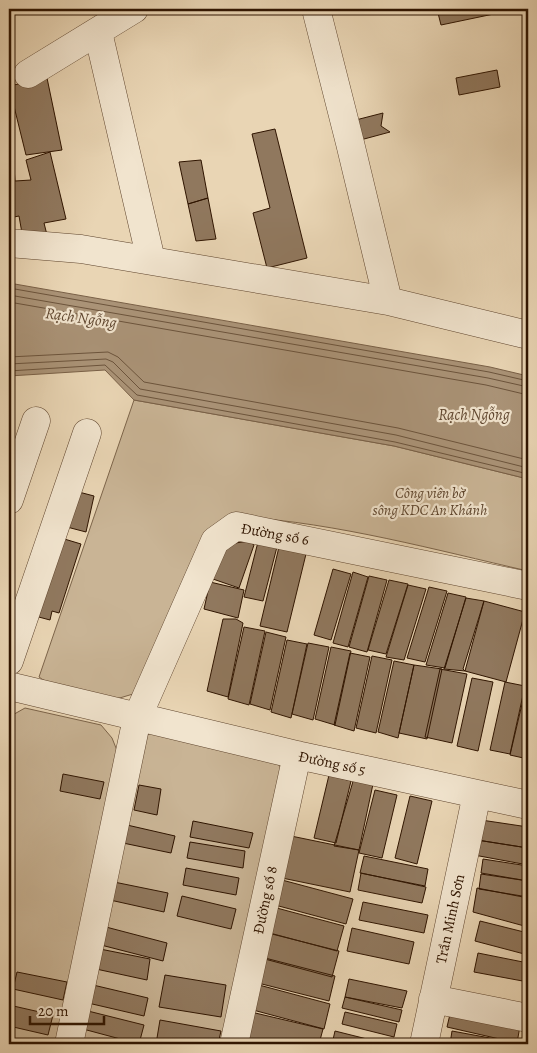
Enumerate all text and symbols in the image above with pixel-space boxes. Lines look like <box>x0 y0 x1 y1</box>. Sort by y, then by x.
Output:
water label: Rạch Ngỗng <box>44 302 118 334</box>
water label: Rạch Ngỗng <box>438 404 510 426</box>
park label: Công viên bờ sông KDC An Khánh <box>373 483 487 520</box>
street label: Đường số 6 <box>239 518 311 550</box>
street label: Đường số 5 <box>296 746 368 780</box>
street label: Đường số 8 <box>248 864 282 936</box>
street label: Trần Minh Sơn <box>431 872 469 966</box>
scale bar <box>30 993 104 1025</box>
text: 20 m <box>38 1001 69 1021</box>

